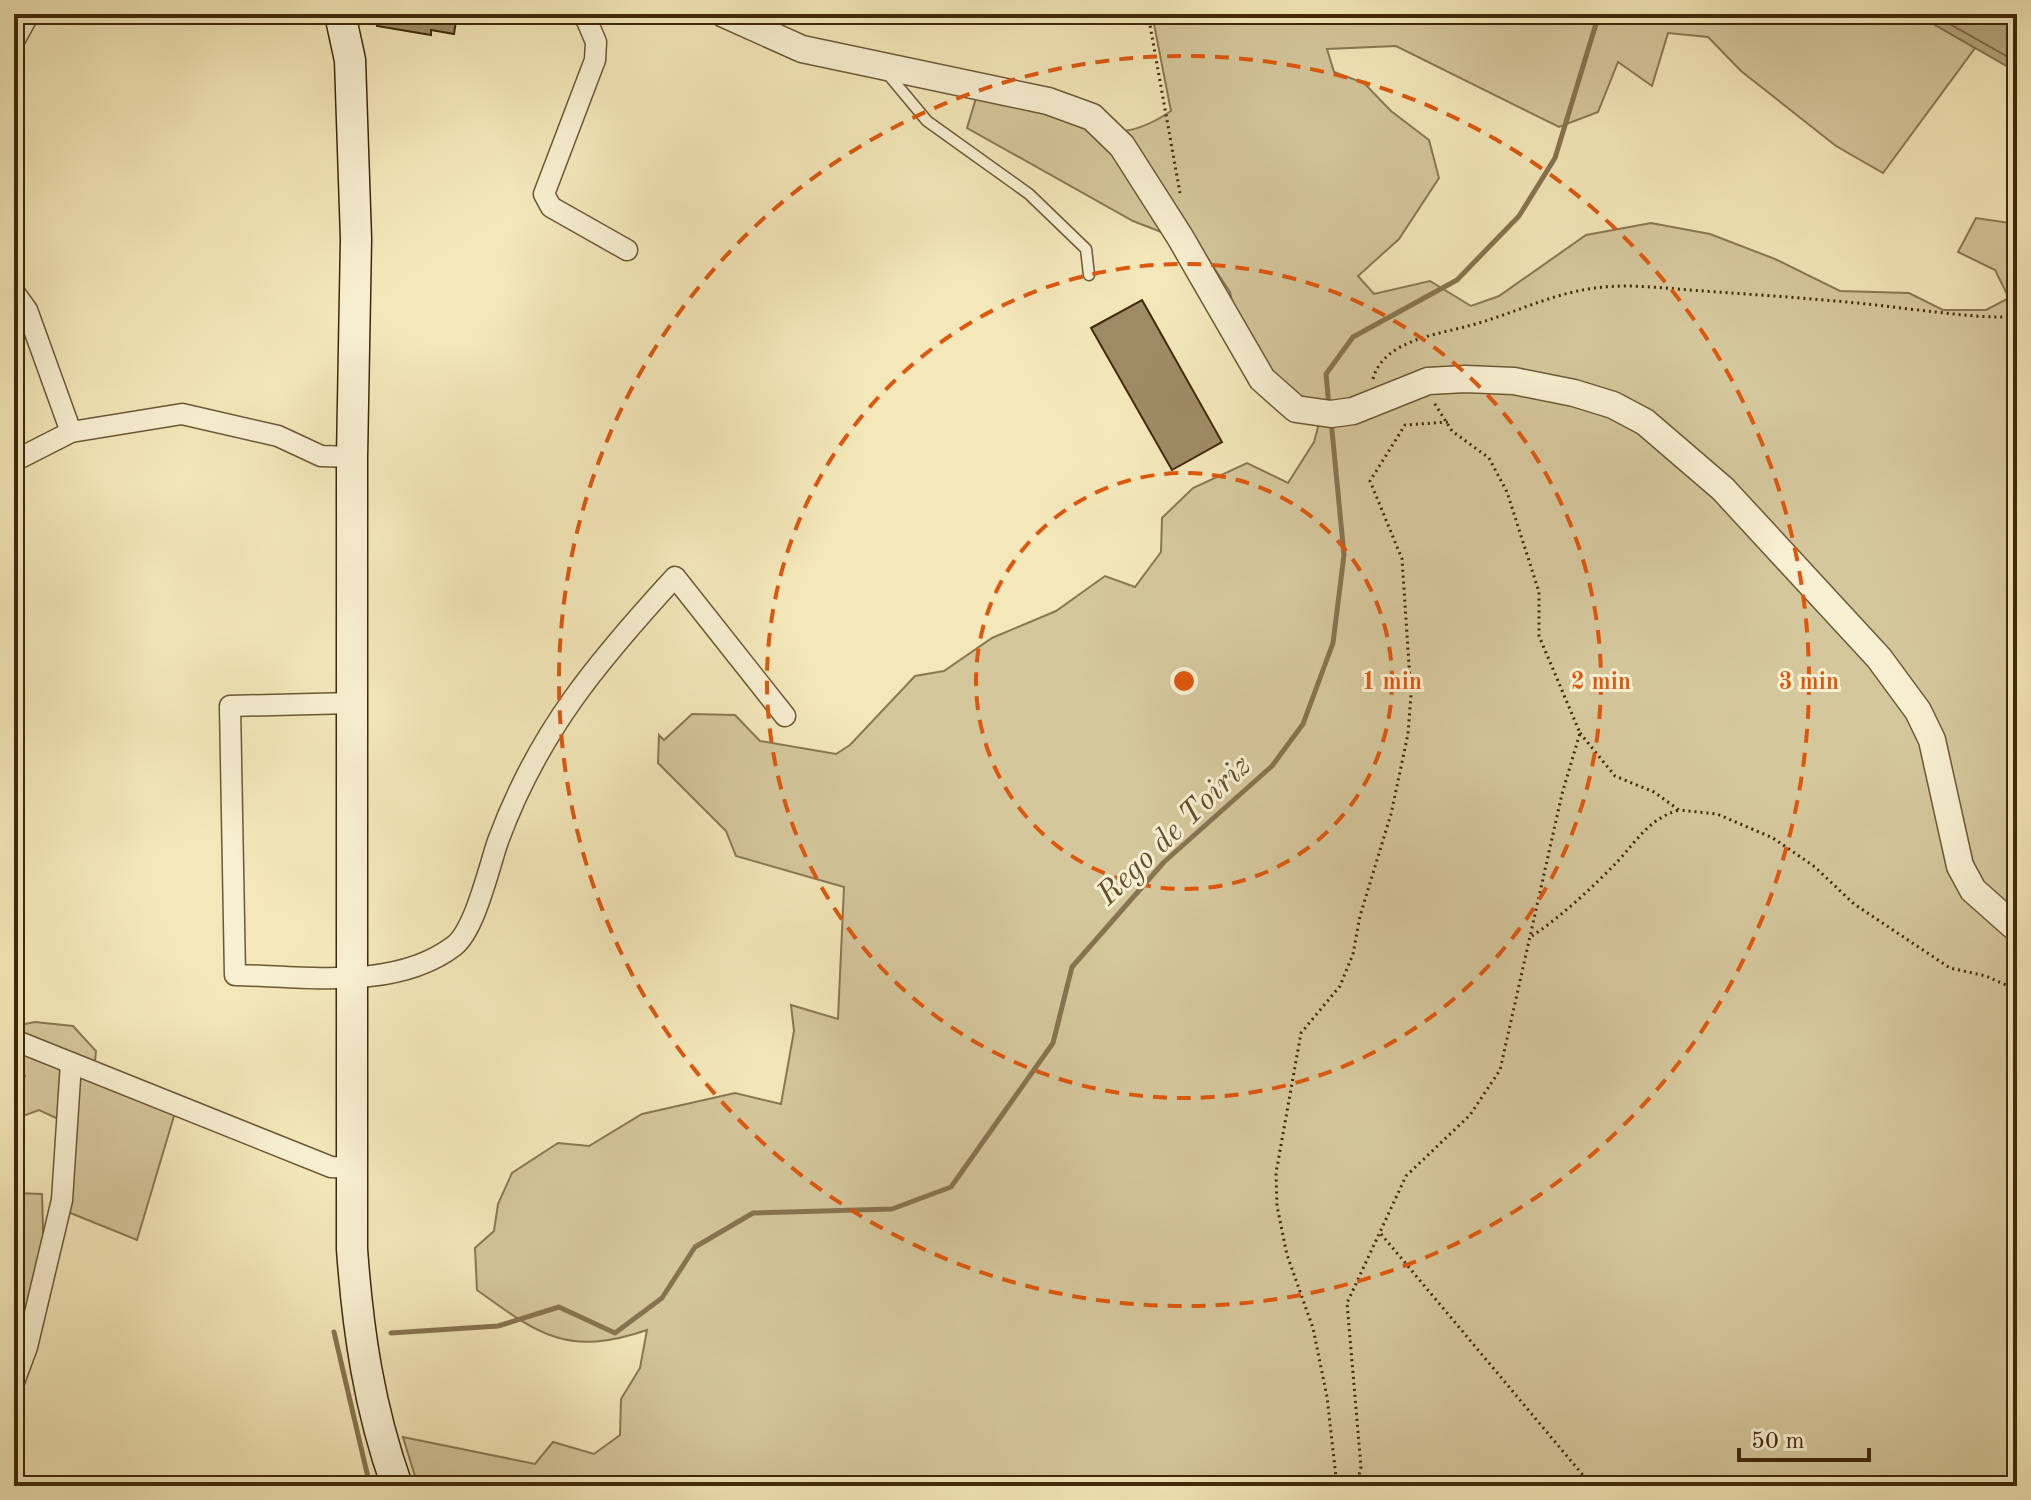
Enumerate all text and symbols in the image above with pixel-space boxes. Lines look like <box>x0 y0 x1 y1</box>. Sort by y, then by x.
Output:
centre of rings <box>1170 667 1198 695</box>
text: 1 min <box>1362 671 1422 695</box>
text: 2 min <box>1571 671 1631 695</box>
text: 3 min <box>1779 671 1839 695</box>
water label: Rego de Toiriz <box>1091 750 1258 913</box>
scale bar <box>1739 1412 1869 1462</box>
text: 50 m <box>1751 1430 1805 1454</box>

